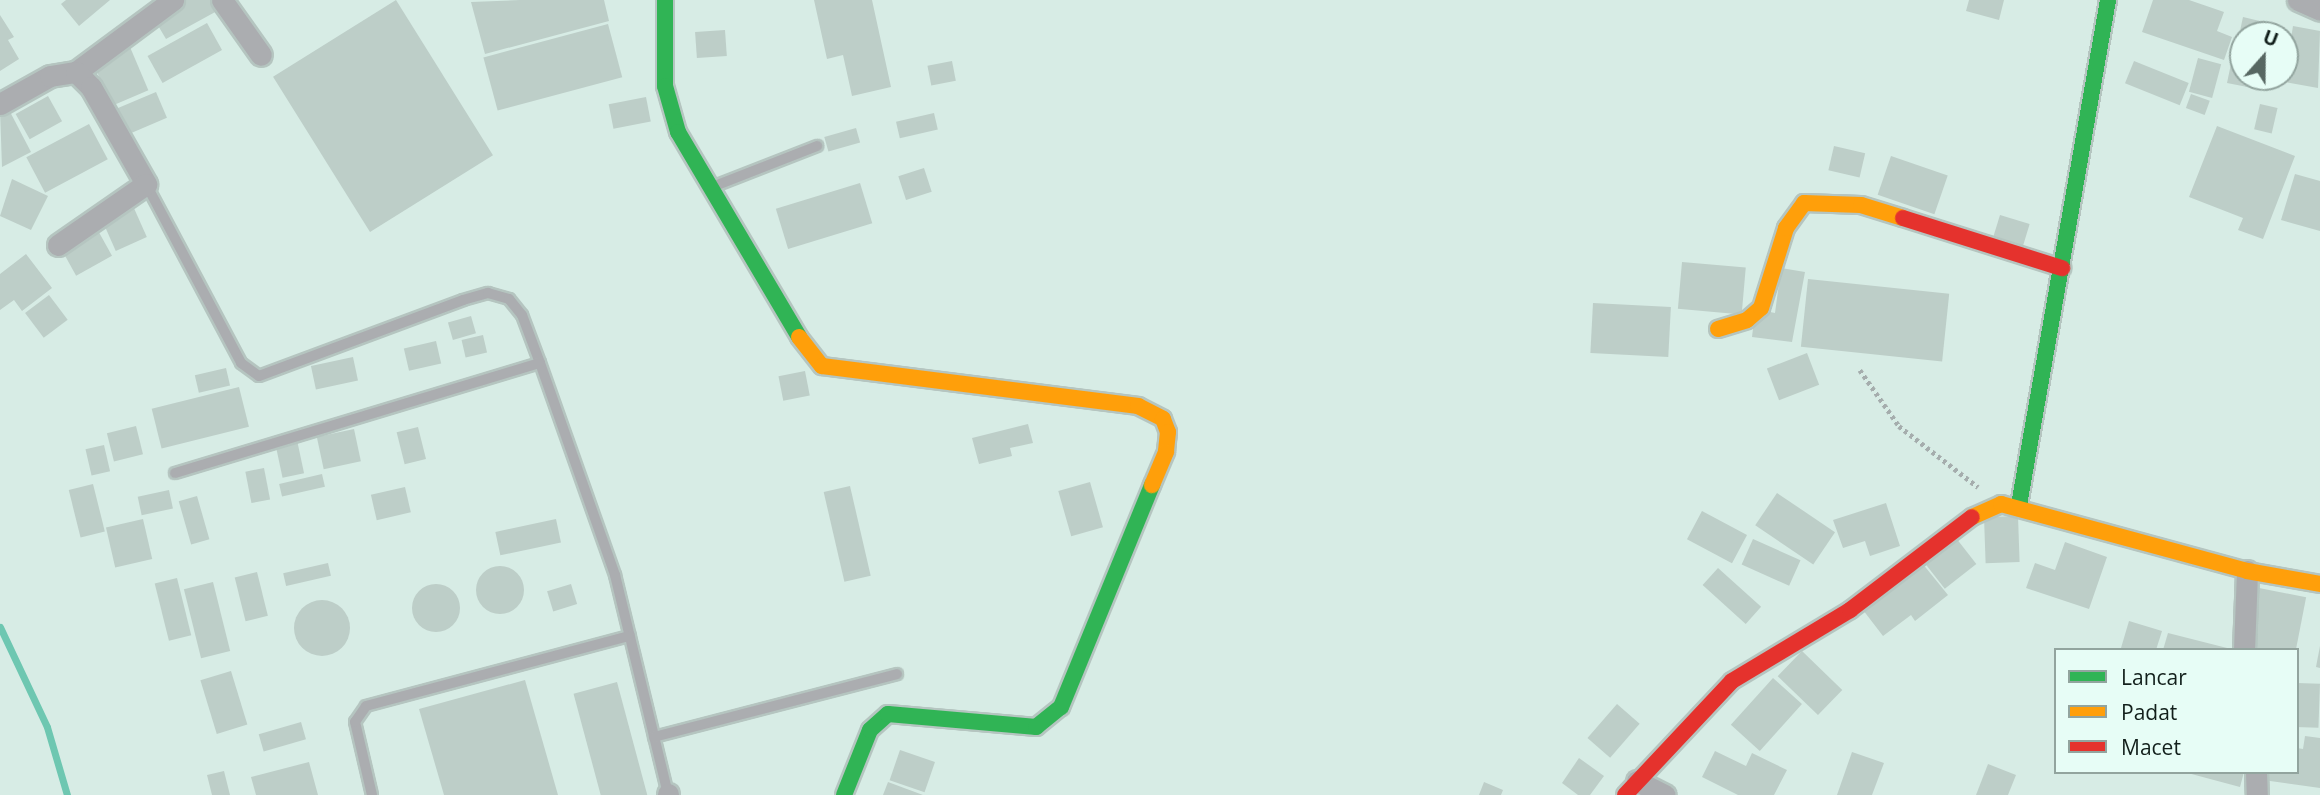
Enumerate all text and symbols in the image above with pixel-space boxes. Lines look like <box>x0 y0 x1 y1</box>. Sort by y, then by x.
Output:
north arrow <box>2229 21 2299 91</box>
text: U <box>2259 24 2282 53</box>
legend <box>2054 648 2299 774</box>
text: Lancar <box>2121 663 2187 691</box>
text: Padat <box>2121 698 2177 726</box>
text: Macet <box>2121 733 2181 761</box>

